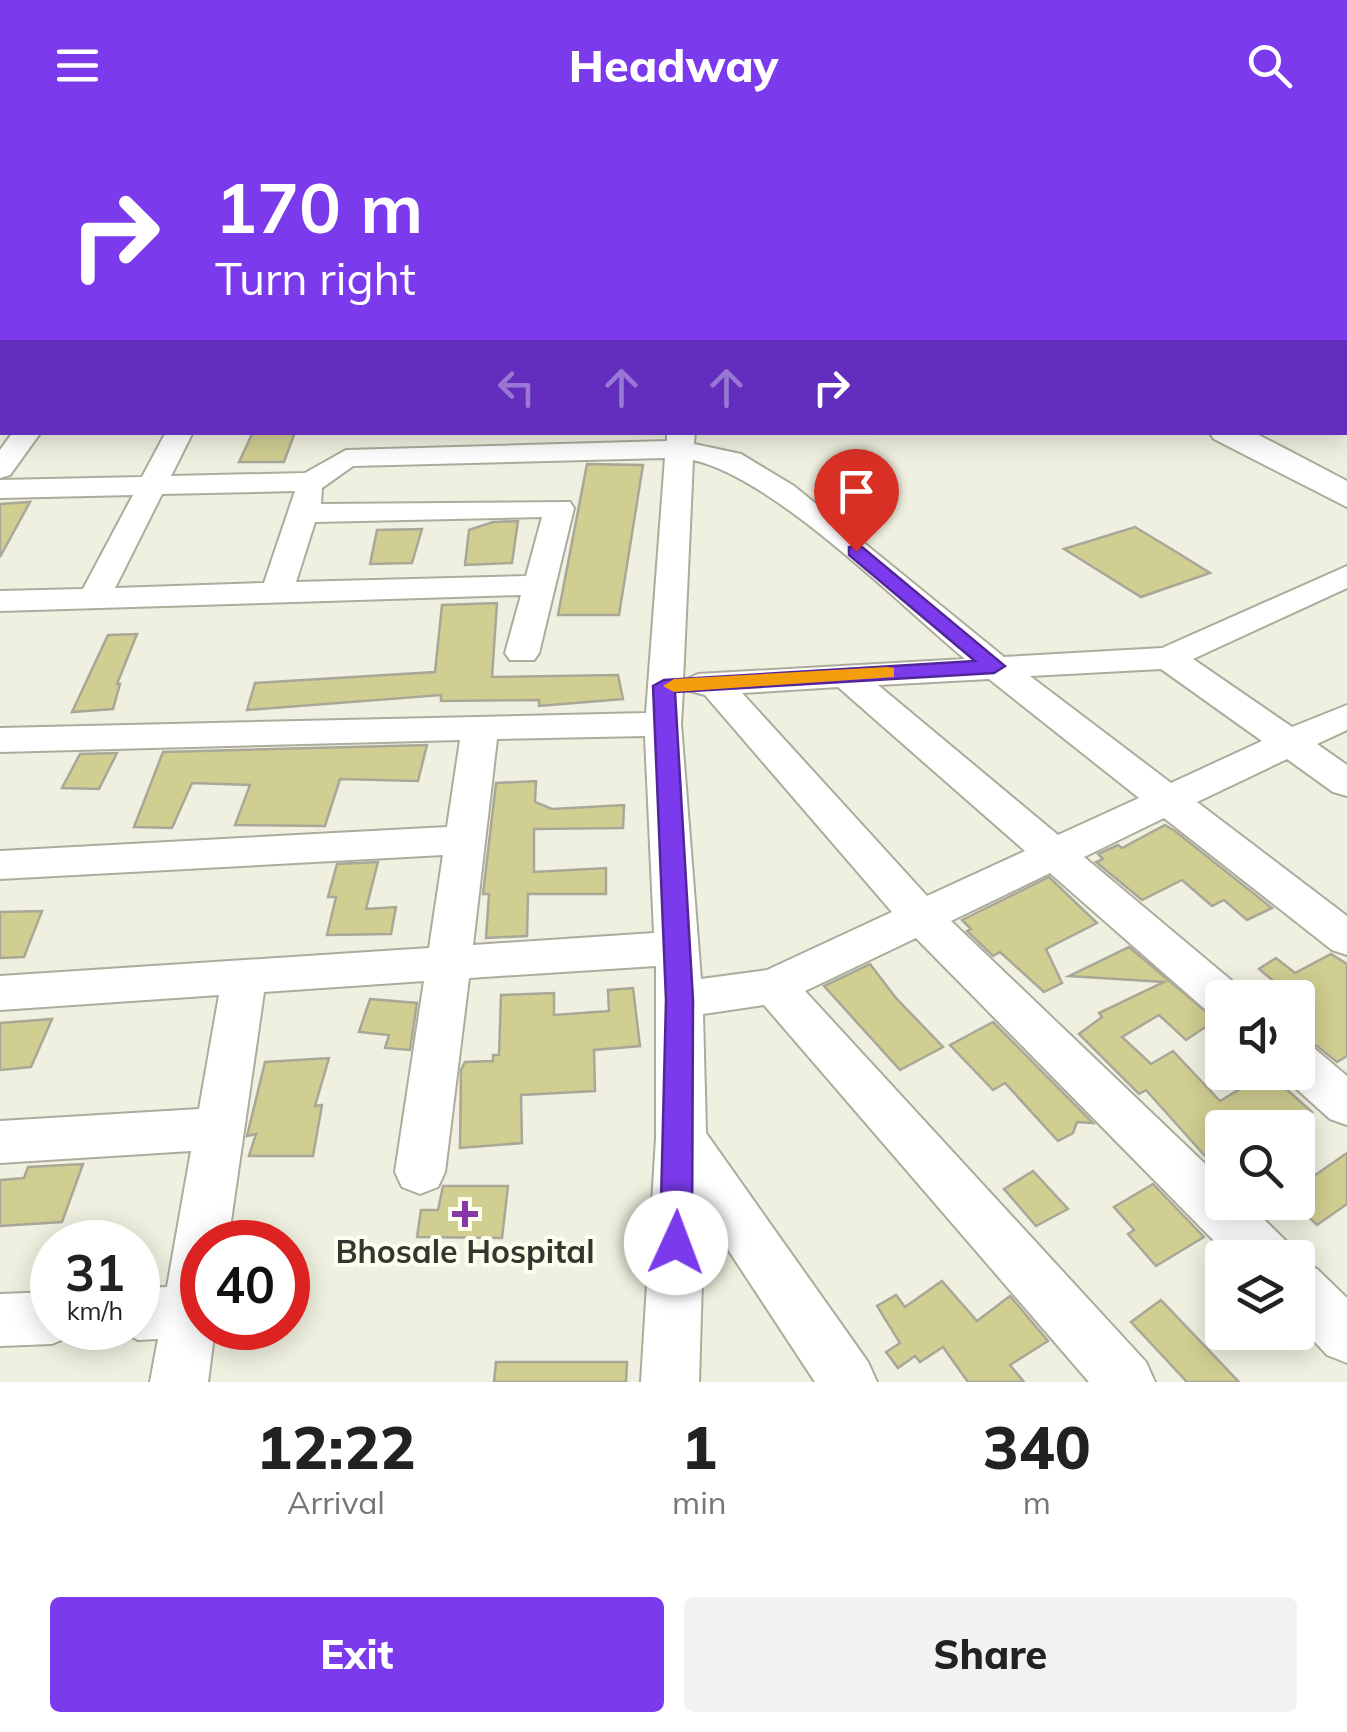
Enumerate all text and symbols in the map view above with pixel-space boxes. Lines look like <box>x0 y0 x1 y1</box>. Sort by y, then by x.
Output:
text: Headway <box>569 37 778 93</box>
icon: menu <box>50 38 105 93</box>
icon: search <box>1242 38 1297 93</box>
text: 170 m <box>215 163 423 251</box>
icon: right <box>50 170 180 300</box>
text: Turn right <box>215 250 416 306</box>
icon: left <box>489 360 544 415</box>
icon: ahead <box>594 360 649 415</box>
icon: ahead <box>699 360 754 415</box>
icon: right <box>804 360 859 415</box>
pin <box>814 449 899 552</box>
icon: arrive <box>829 464 884 519</box>
map controls <box>1205 980 1315 1350</box>
button: sound <box>1205 980 1315 1090</box>
button: search <box>1205 1110 1315 1220</box>
position arrow <box>624 1191 728 1295</box>
marker: Bhosale Hospital <box>452 1201 478 1227</box>
speed limit sign: 40 <box>180 1220 310 1350</box>
place label: Bhosale Hospital <box>335 1231 595 1271</box>
button: layers <box>1205 1240 1315 1350</box>
text: 31 <box>65 1241 125 1304</box>
text: km/h <box>67 1295 123 1326</box>
text: 12:22 <box>256 1409 416 1484</box>
text: 1 <box>681 1409 717 1484</box>
text: 340 <box>983 1409 1091 1484</box>
text: Arrival <box>287 1482 385 1522</box>
text: min <box>672 1482 727 1522</box>
text: m <box>1023 1482 1051 1522</box>
button: Exit <box>50 1597 664 1712</box>
button: Share <box>684 1597 1297 1712</box>

